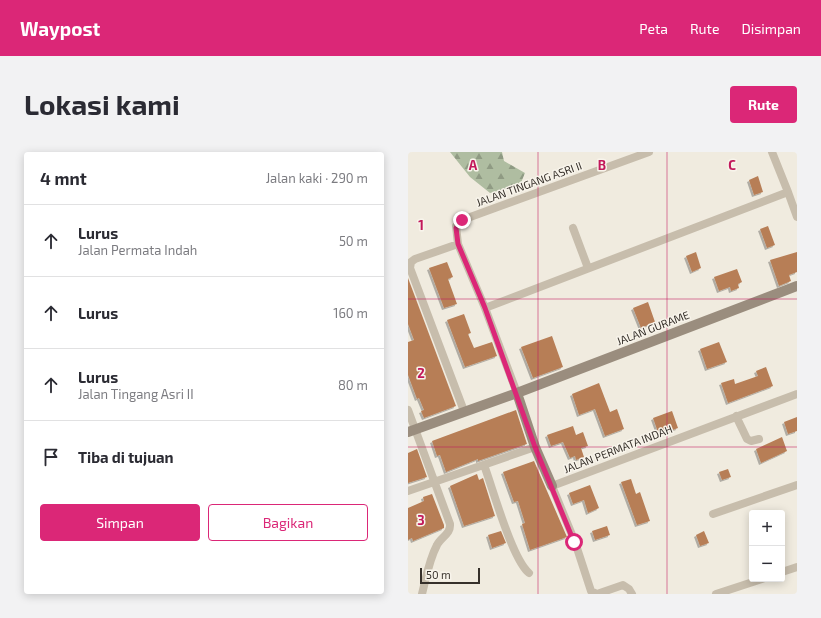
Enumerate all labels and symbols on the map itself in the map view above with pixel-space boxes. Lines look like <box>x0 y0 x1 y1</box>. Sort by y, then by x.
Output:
text: B <box>598 157 606 173</box>
text: C <box>728 157 736 173</box>
street label: JALAN TINGANG ASRI II <box>474 159 584 209</box>
route end <box>453 211 471 229</box>
text: 1 <box>418 217 424 233</box>
street label: JALAN GURAME <box>615 308 691 347</box>
text: 2 <box>417 365 425 381</box>
street label: JALAN PERMATA INDAH <box>562 422 674 475</box>
text: 3 <box>417 512 425 528</box>
route start <box>565 533 583 551</box>
scale bar <box>420 566 480 585</box>

